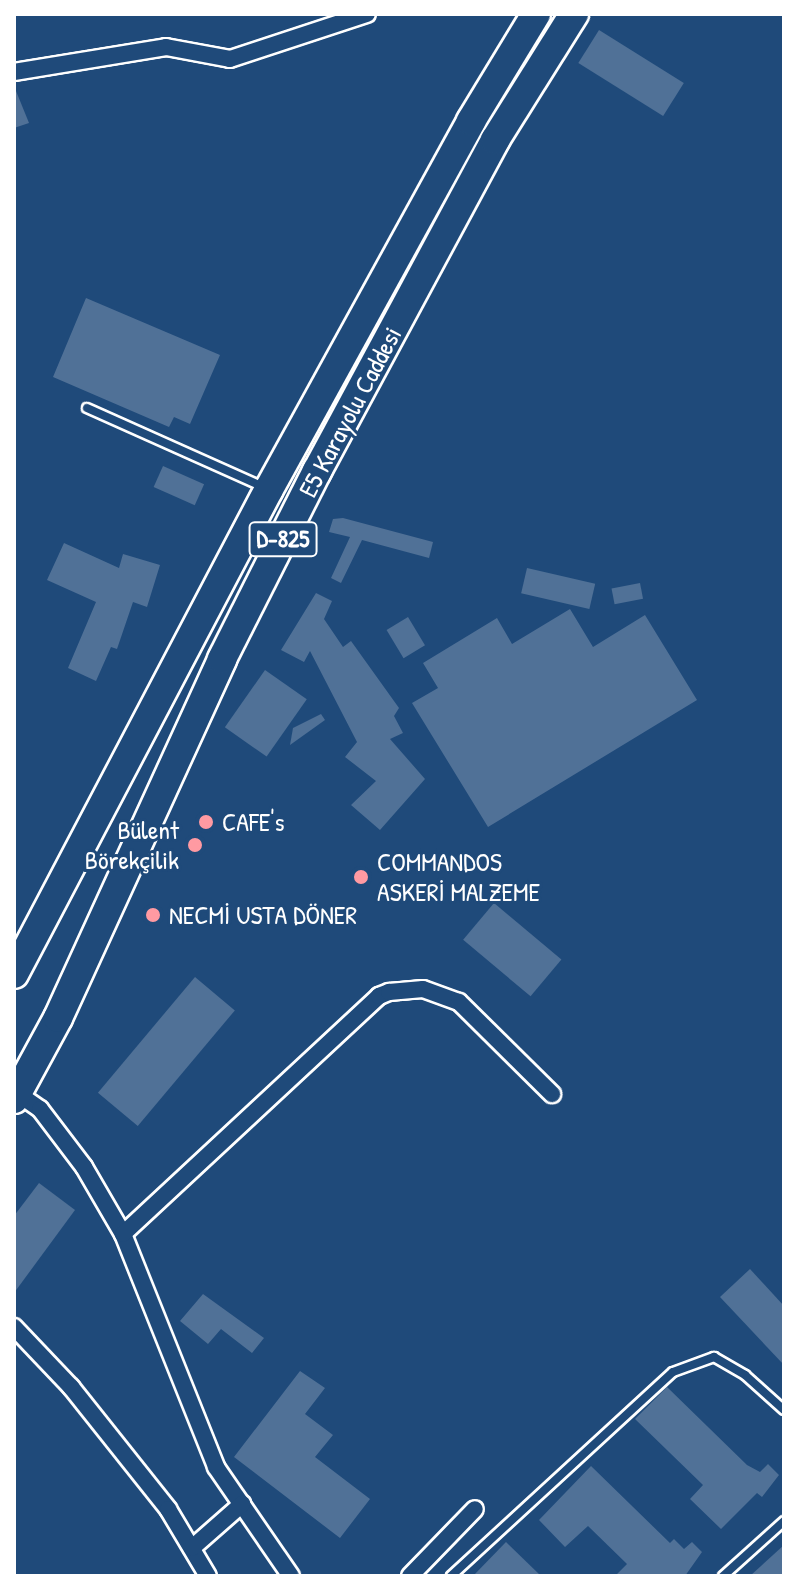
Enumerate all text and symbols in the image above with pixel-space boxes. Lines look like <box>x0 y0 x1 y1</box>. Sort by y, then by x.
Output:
street label: E5 Karayolu Caddesi <box>292 322 408 502</box>
road number: D-825 <box>247 519 319 559</box>
place label: CAFE's <box>222 806 284 838</box>
marker: CAFE's <box>197 813 215 831</box>
place label: Bülent Börekçilik <box>85 814 179 876</box>
marker: Bülent Börekçilik <box>186 836 204 854</box>
place label: COMMANDOS ASKERİ MALZEME <box>377 846 540 908</box>
marker: COMMANDOS ASKERİ MALZEME <box>352 868 370 886</box>
place label: NECMİ USTA DÖNER <box>169 899 357 931</box>
marker: NECMİ USTA DÖNER <box>144 906 162 924</box>

